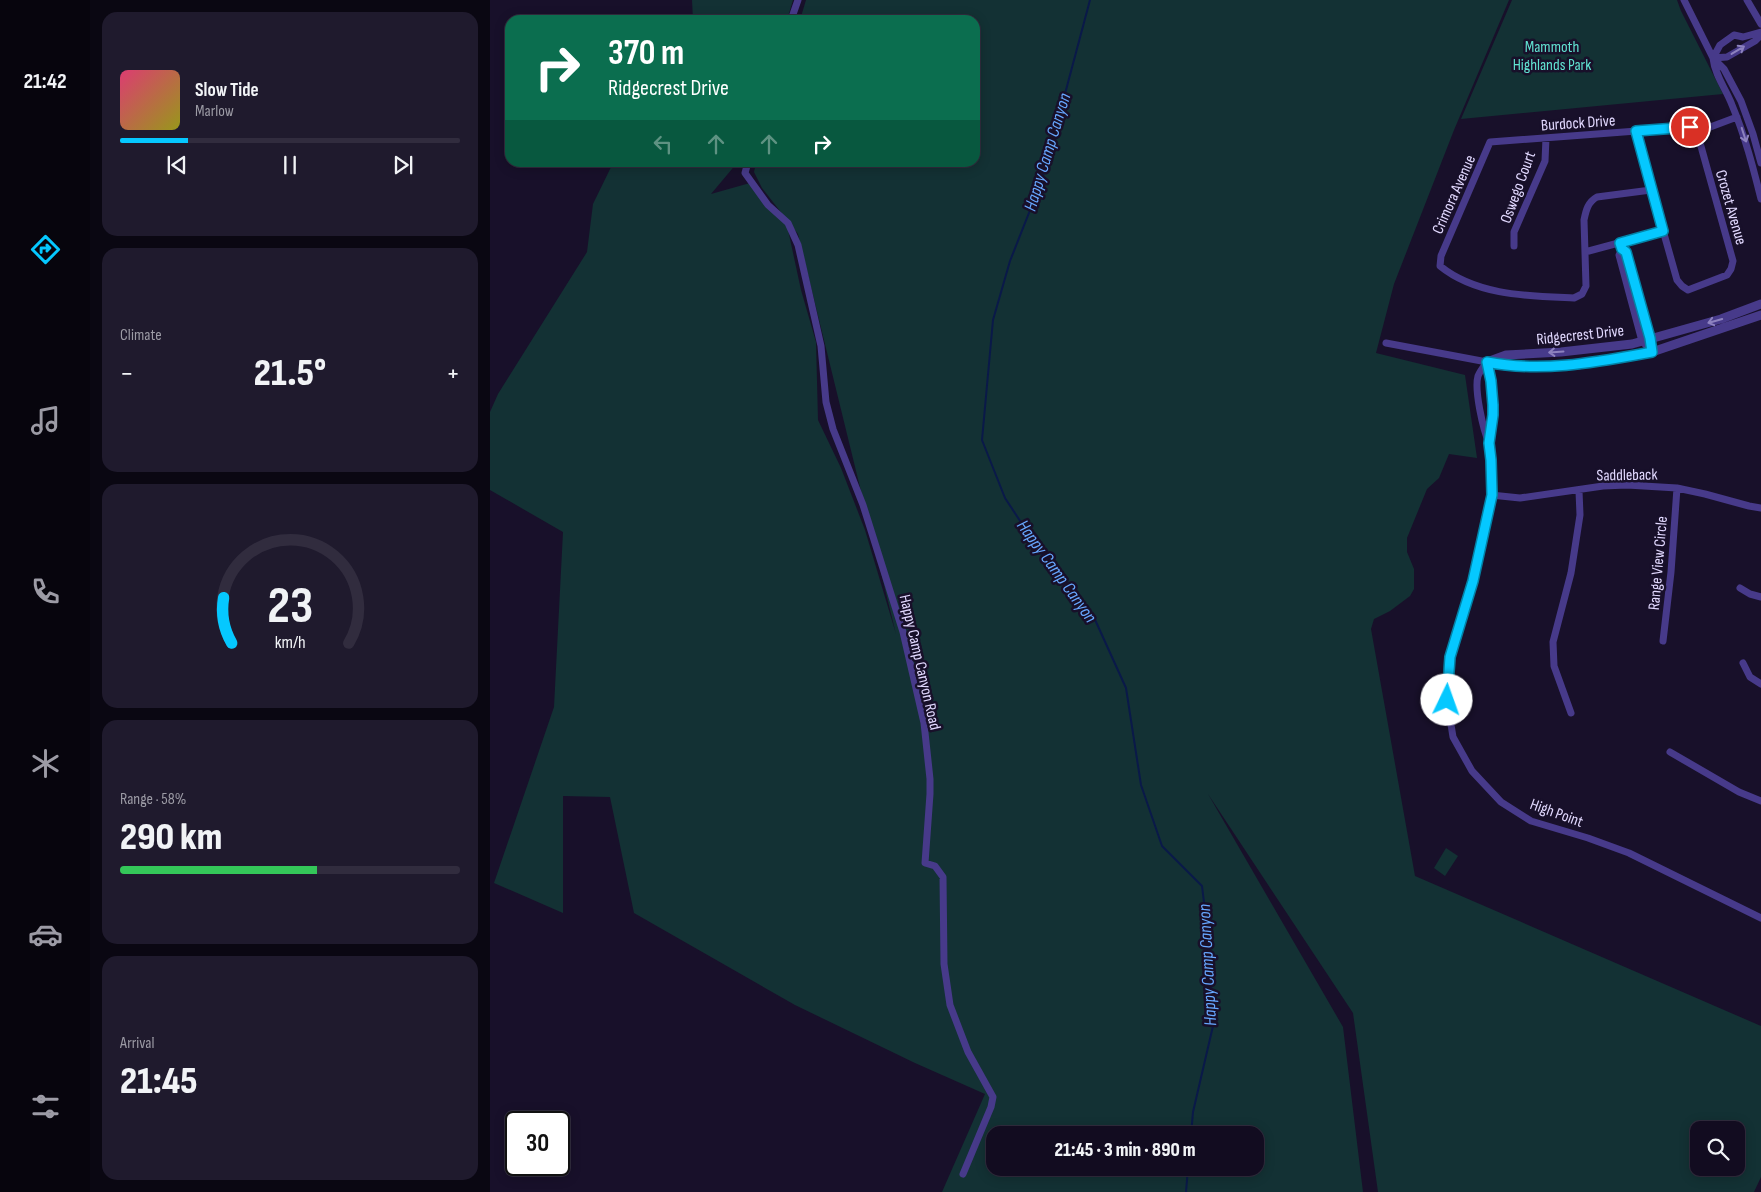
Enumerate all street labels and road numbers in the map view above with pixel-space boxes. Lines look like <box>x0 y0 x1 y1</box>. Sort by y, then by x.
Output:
street label: Burdock Drive <box>1540 111 1616 136</box>
street label: Oswego Court <box>1497 149 1540 226</box>
street label: Crimora Avenue <box>1429 152 1480 237</box>
street label: Crozet Avenue <box>1711 168 1750 247</box>
street label: Ridgecrest Drive <box>1535 321 1625 350</box>
street label: Saddleback <box>1596 465 1658 486</box>
street label: Range View Circle <box>1645 515 1672 611</box>
street label: Happy Camp Canyon Road <box>895 593 944 732</box>
street label: High Point <box>1527 795 1586 832</box>

